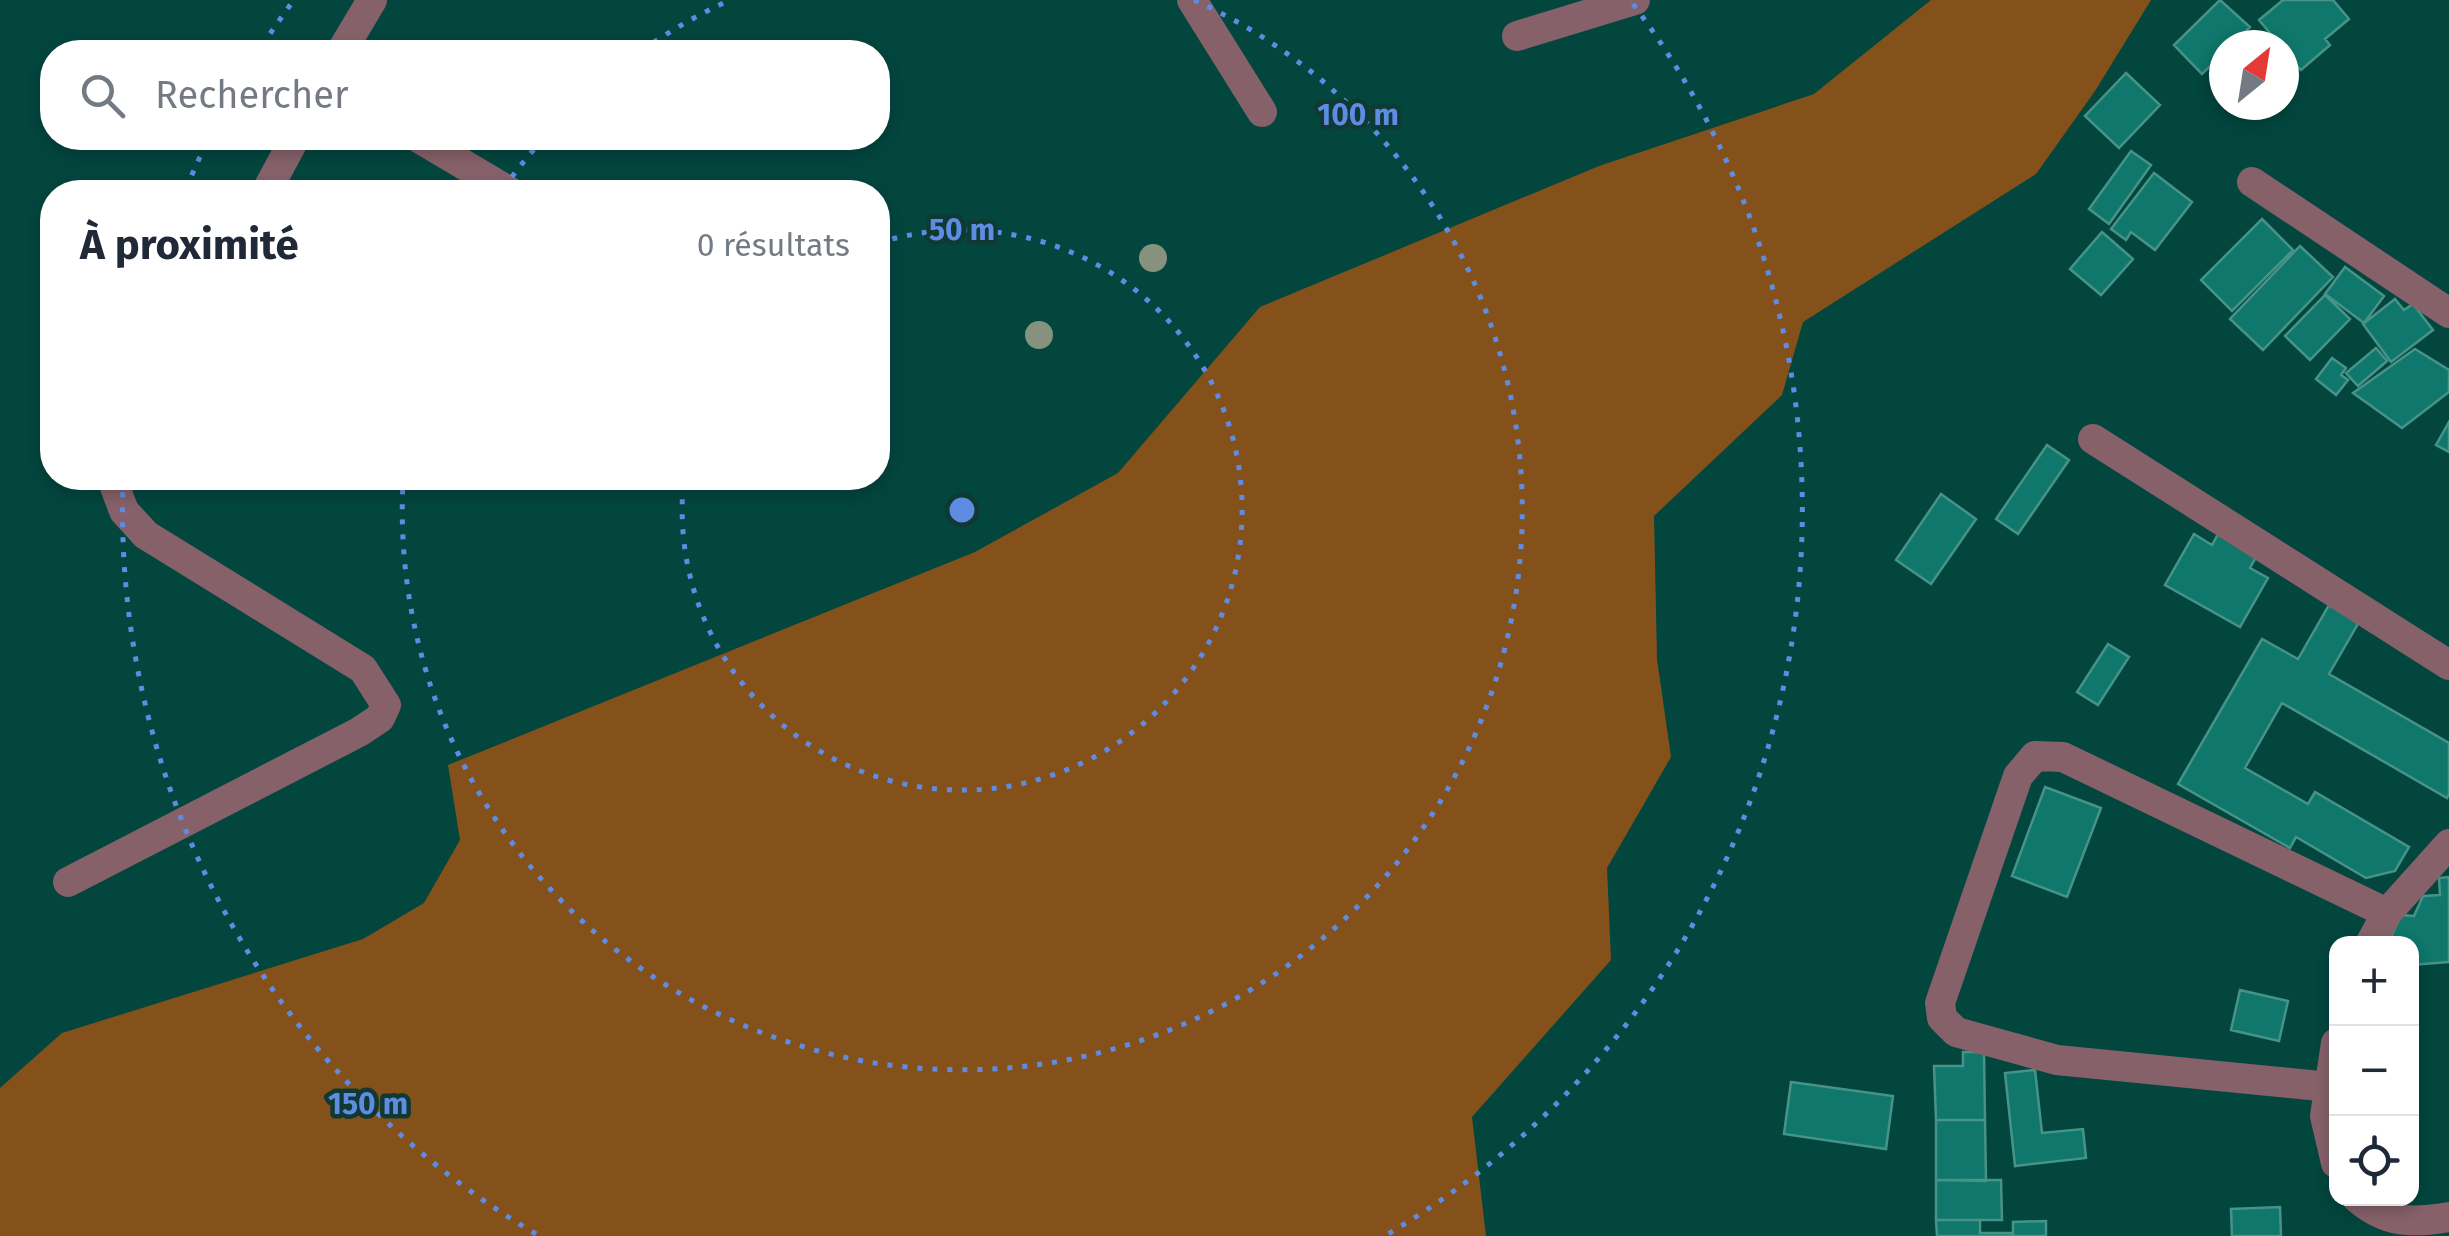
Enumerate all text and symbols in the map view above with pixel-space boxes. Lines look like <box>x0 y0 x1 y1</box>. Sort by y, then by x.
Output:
north arrow <box>2209 30 2299 120</box>
search box <box>40 40 890 150</box>
icon: search <box>75 68 130 123</box>
text: Rechercher <box>155 72 349 118</box>
text: 100 m <box>1317 97 1399 133</box>
text: 50 m <box>929 212 995 248</box>
text: À proximité <box>80 220 299 270</box>
text: 0 résultats <box>697 226 850 264</box>
centre of rings <box>944 492 980 528</box>
map controls <box>2329 936 2419 1206</box>
button: + <box>2329 936 2419 1026</box>
button: − <box>2329 1026 2419 1116</box>
text: 150 m <box>328 1086 408 1122</box>
button: locate <box>2329 1116 2419 1206</box>

